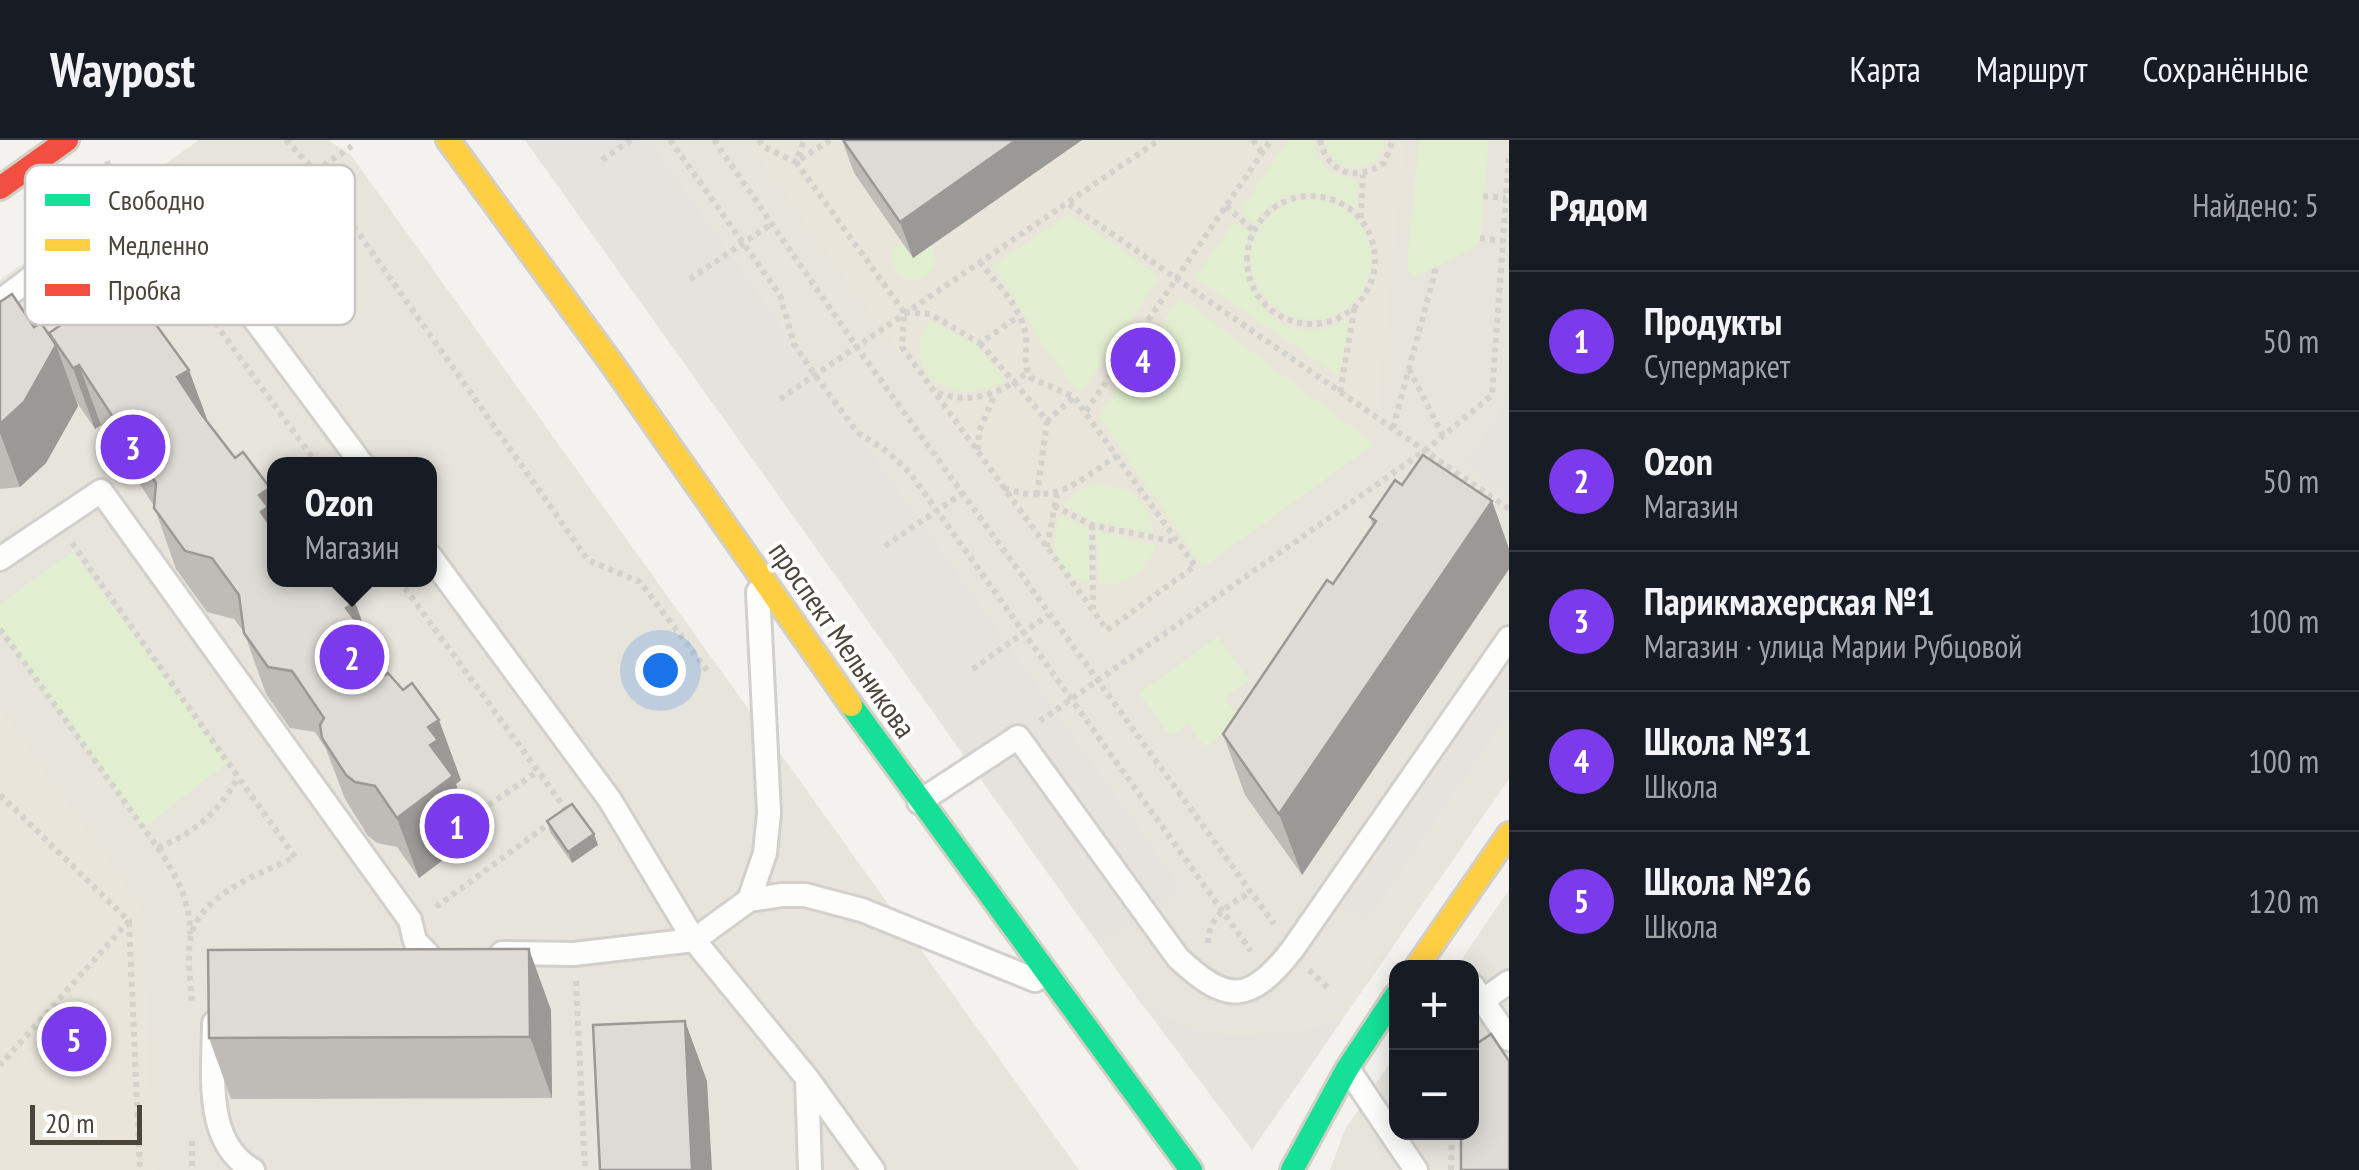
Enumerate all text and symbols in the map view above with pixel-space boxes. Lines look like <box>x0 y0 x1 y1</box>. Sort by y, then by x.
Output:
text: Waypost <box>50 38 195 100</box>
text: Карта <box>1849 46 1921 92</box>
text: Маршрут <box>1976 46 2087 92</box>
text: Сохранённые <box>2142 46 2309 92</box>
legend <box>25 165 355 325</box>
text: Рядом <box>1549 178 1648 233</box>
text: Свободно <box>108 181 205 218</box>
text: Найдено: 5 <box>2192 184 2319 226</box>
text: Медленно <box>108 226 209 263</box>
text: Пробка <box>108 271 181 308</box>
text: Продукты <box>1644 296 1782 345</box>
text: 1 <box>1574 320 1589 362</box>
text: 50 m <box>2263 320 2319 362</box>
pin: 4 <box>1110 322 1176 398</box>
text: Супермаркет <box>1644 345 1790 387</box>
pin: 3 <box>100 410 166 484</box>
text: Ozon <box>1644 436 1713 485</box>
popup <box>267 457 437 587</box>
text: 2 <box>1574 460 1589 502</box>
text: 50 m <box>2263 460 2319 502</box>
text: Ozon <box>305 477 373 526</box>
text: Магазин <box>1644 485 1739 527</box>
text: Магазин <box>305 526 399 568</box>
street label: проспект Мельникова <box>761 533 925 745</box>
text: Парикмахерская №1 <box>1644 576 1935 625</box>
text: 3 <box>1574 600 1589 642</box>
text: 100 m <box>2248 600 2319 642</box>
pin: 2 <box>320 620 384 694</box>
text: Магазин · улица Марии Рубцовой <box>1644 625 2022 667</box>
your location <box>635 645 686 696</box>
text: Школа №31 <box>1644 716 1812 765</box>
text: 4 <box>1574 740 1589 782</box>
text: 100 m <box>2248 740 2319 782</box>
text: Школа <box>1644 765 1718 807</box>
pin: 1 <box>424 788 490 864</box>
text: Школа №26 <box>1644 856 1812 905</box>
text: 5 <box>1574 880 1589 922</box>
text: 120 m <box>2248 880 2319 922</box>
text: Школа <box>1644 905 1718 947</box>
map controls <box>1389 960 1479 1140</box>
button: + <box>1389 960 1479 1050</box>
pin: 5 <box>42 1002 106 1076</box>
button: − <box>1389 1050 1479 1140</box>
scale bar <box>30 1100 142 1144</box>
text: 20 m <box>45 1104 94 1141</box>

